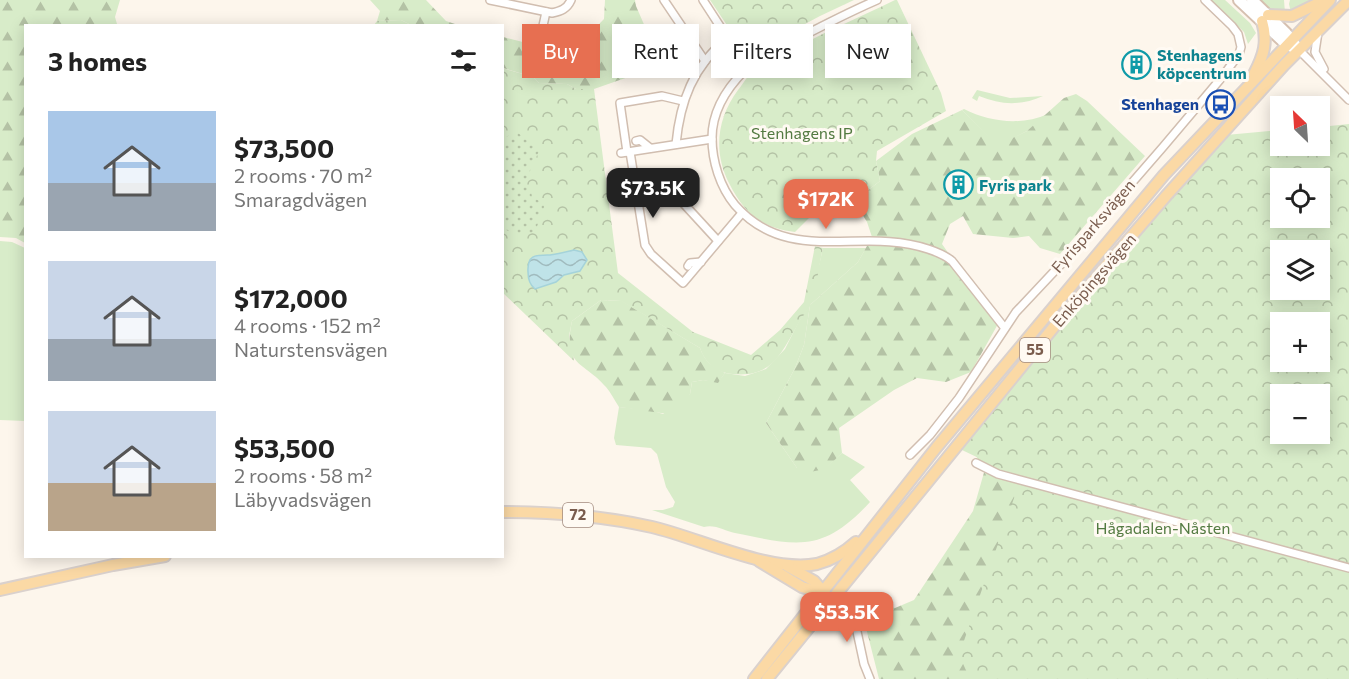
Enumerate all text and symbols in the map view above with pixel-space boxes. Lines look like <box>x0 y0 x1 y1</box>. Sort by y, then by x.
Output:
chip: Buy <box>522 24 600 78</box>
chip: Rent <box>612 24 699 78</box>
chip: Filters <box>711 24 813 78</box>
chip: New <box>825 24 911 78</box>
icon: filters <box>447 44 480 77</box>
text: 3 homes <box>48 45 147 76</box>
place label: Stenhagens köpcentrum <box>1157 45 1247 82</box>
building icon: Stenhagens köpcentrum <box>1120 48 1152 80</box>
bus stop icon: Stenhagen <box>1204 88 1236 120</box>
place label: Stenhagen <box>1121 94 1199 113</box>
north arrow <box>1270 96 1330 156</box>
map controls <box>1270 96 1330 444</box>
park label: Stenhagens IP <box>751 123 853 142</box>
text: $73,500 <box>234 132 334 163</box>
icon: home <box>96 135 168 207</box>
text: 2 rooms · 70 m² <box>234 163 372 187</box>
pin: $73.5K <box>604 168 702 219</box>
button: locate <box>1270 168 1330 228</box>
building icon: Fyris park <box>942 169 974 201</box>
text: $73.5K <box>621 175 685 199</box>
place label: Fyris park <box>979 175 1053 194</box>
street label: Fyrisparksvägen <box>1047 175 1138 276</box>
pin: $172K <box>784 179 868 230</box>
text: $172K <box>798 186 854 210</box>
text: Smaragdvägen <box>234 187 367 211</box>
street label: Enköpingsvägen <box>1048 229 1139 330</box>
button: layers <box>1270 240 1330 300</box>
text: $172,000 <box>234 282 348 313</box>
icon: home <box>96 285 168 357</box>
button: + <box>1270 312 1330 372</box>
text: 4 rooms · 152 m² <box>234 313 381 337</box>
text: Naturstensvägen <box>234 337 388 361</box>
road number: 55 <box>1020 338 1050 362</box>
button: − <box>1270 384 1330 444</box>
text: $53,500 <box>234 432 335 463</box>
icon: home <box>96 435 168 507</box>
text: 2 rooms · 58 m² <box>234 463 372 487</box>
text: Läbyvadsvägen <box>234 487 372 511</box>
road number: 72 <box>563 503 593 527</box>
park label: Hågadalen-Nåsten <box>1096 518 1230 537</box>
pin: $53.5K <box>798 592 896 643</box>
text: $53.5K <box>814 599 880 623</box>

